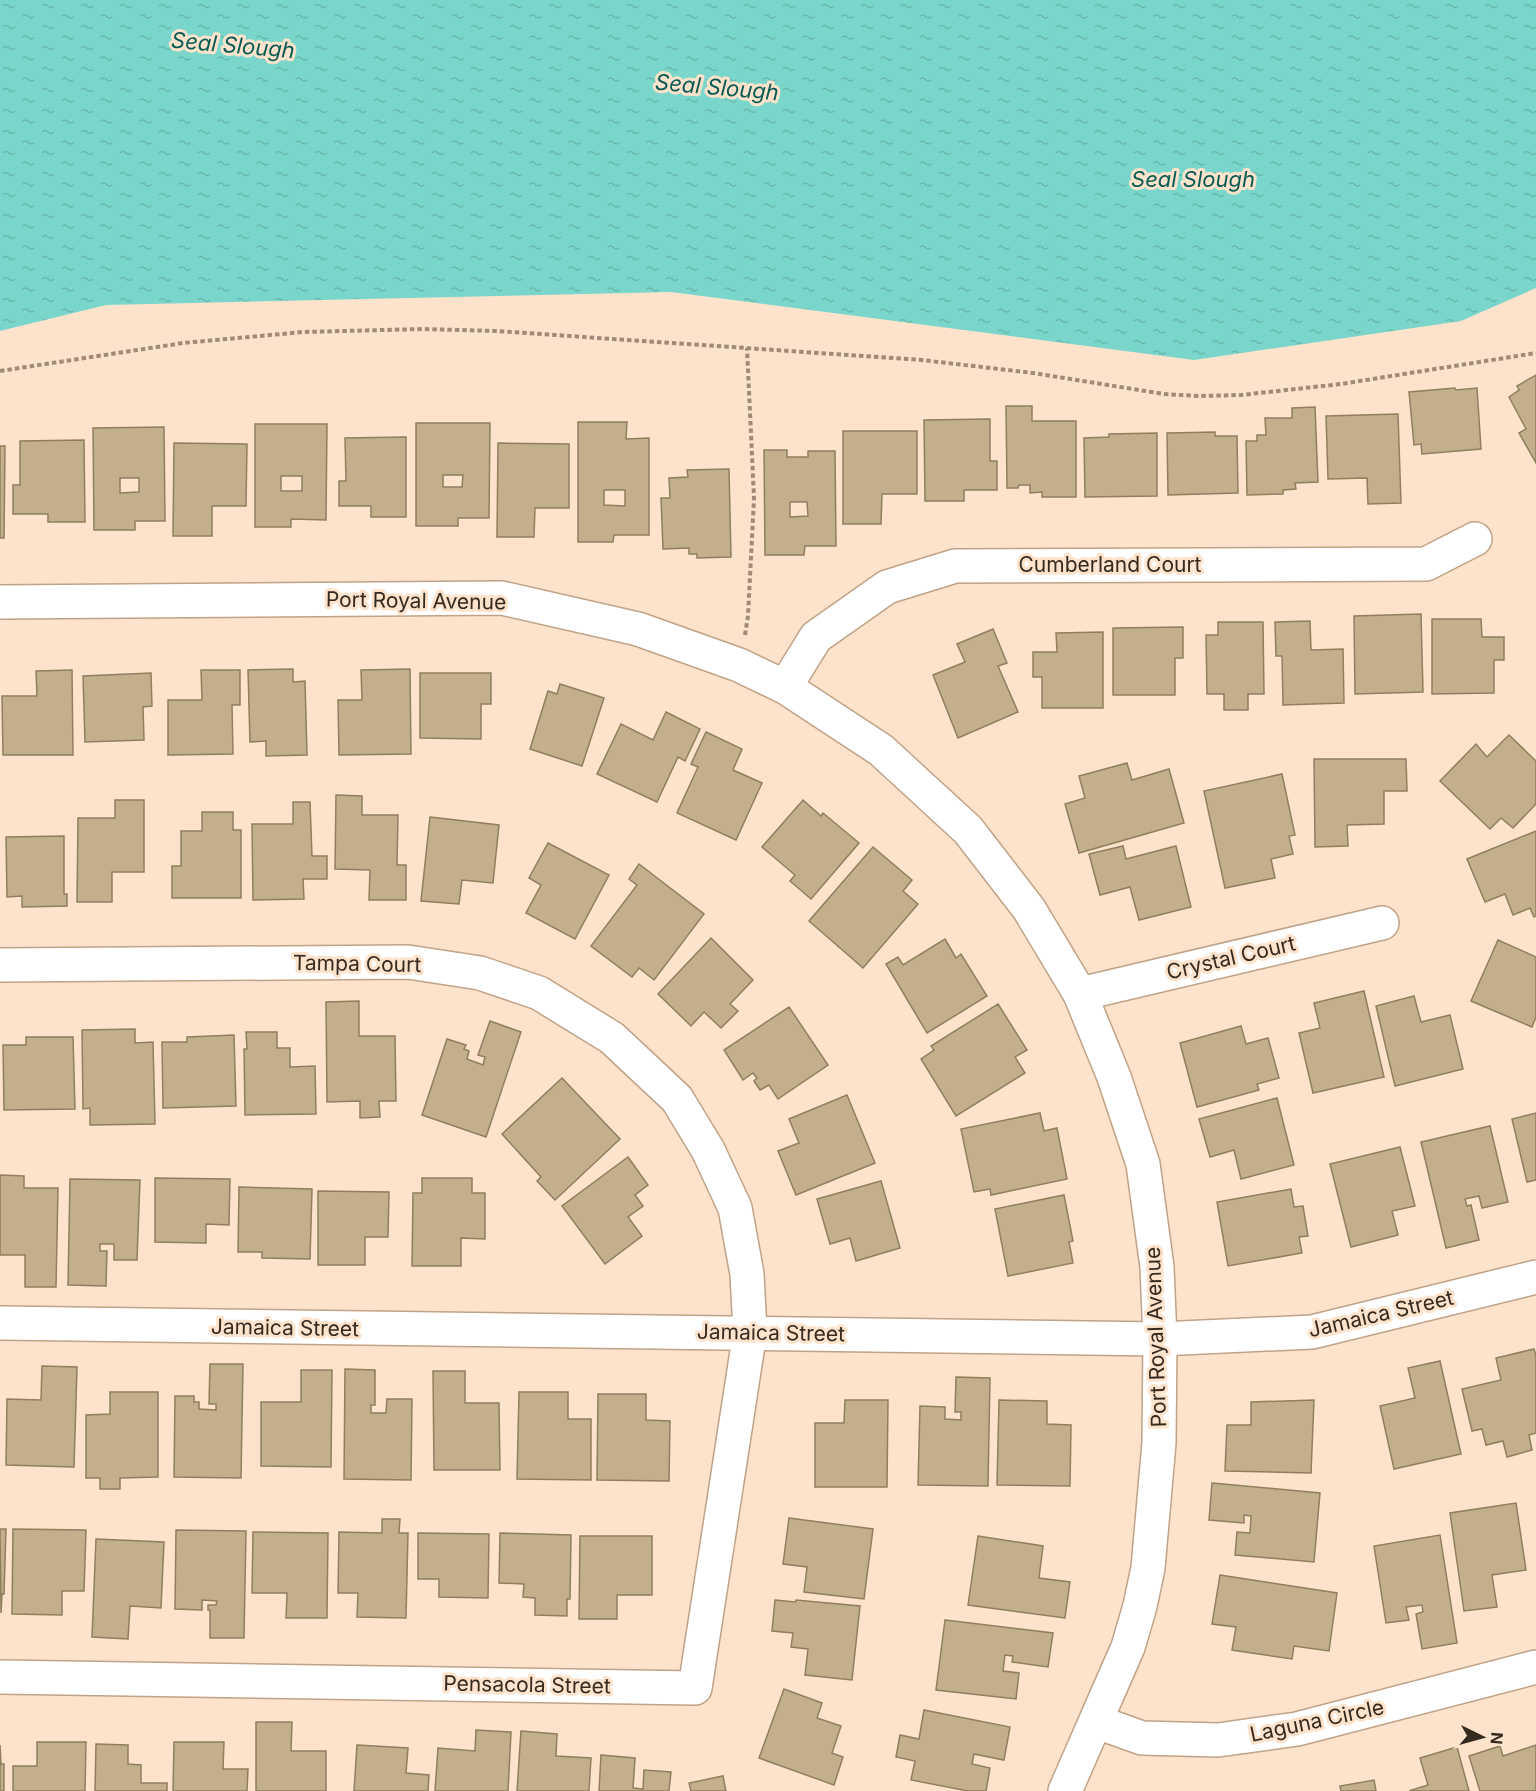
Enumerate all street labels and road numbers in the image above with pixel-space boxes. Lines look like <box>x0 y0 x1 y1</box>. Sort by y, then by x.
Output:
street label: Cumberland Court <box>1019 552 1202 577</box>
street label: Port Royal Avenue <box>326 586 506 615</box>
street label: Crystal Court <box>1164 930 1298 985</box>
street label: Tampa Court <box>293 950 422 977</box>
street label: Port Royal Avenue <box>1140 1246 1171 1428</box>
street label: Jamaica Street <box>1306 1285 1456 1342</box>
street label: Jamaica Street <box>211 1314 359 1341</box>
street label: Jamaica Street <box>697 1319 845 1346</box>
street label: Pensacola Street <box>443 1671 611 1698</box>
street label: Laguna Circle <box>1248 1694 1386 1747</box>

